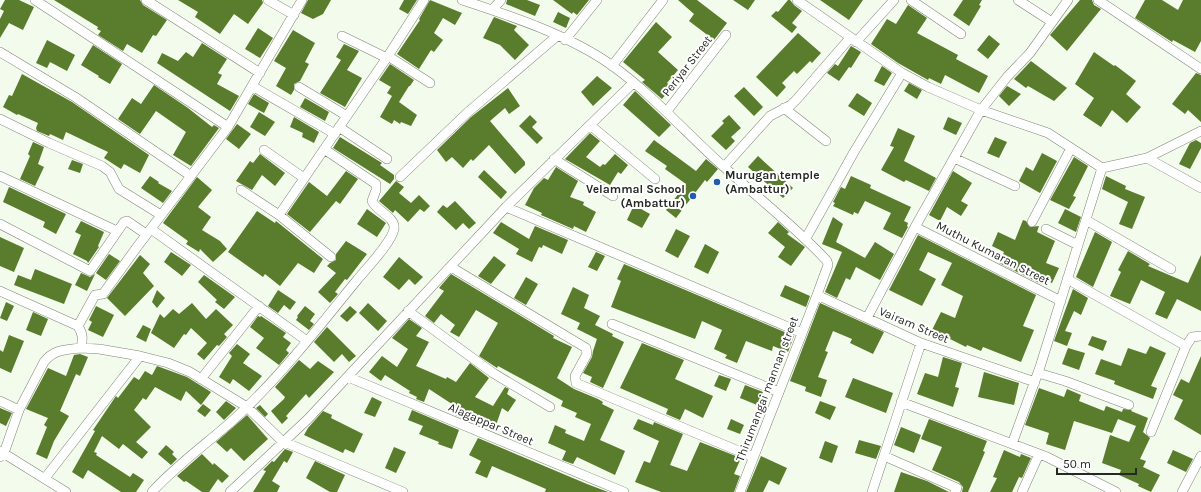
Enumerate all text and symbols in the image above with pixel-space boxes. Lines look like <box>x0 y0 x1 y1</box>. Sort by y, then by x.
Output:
street label: Periyar Street <box>659 33 715 99</box>
place label: Murugan temple (Ambattur) <box>725 168 820 196</box>
marker: Murugan temple (Ambattur) <box>712 177 722 187</box>
place label: Velammal School (Ambattur) <box>586 182 685 210</box>
marker: Velammal School (Ambattur) <box>688 191 698 201</box>
street label: Muthu Kumaran Street <box>934 218 1053 288</box>
street label: Vairam Street <box>877 304 951 346</box>
street label: Thirumangai mannan street <box>733 314 801 464</box>
street label: Alagappar Street <box>446 400 536 448</box>
scale bar <box>1057 450 1136 476</box>
text: 50 m <box>1063 457 1091 471</box>

